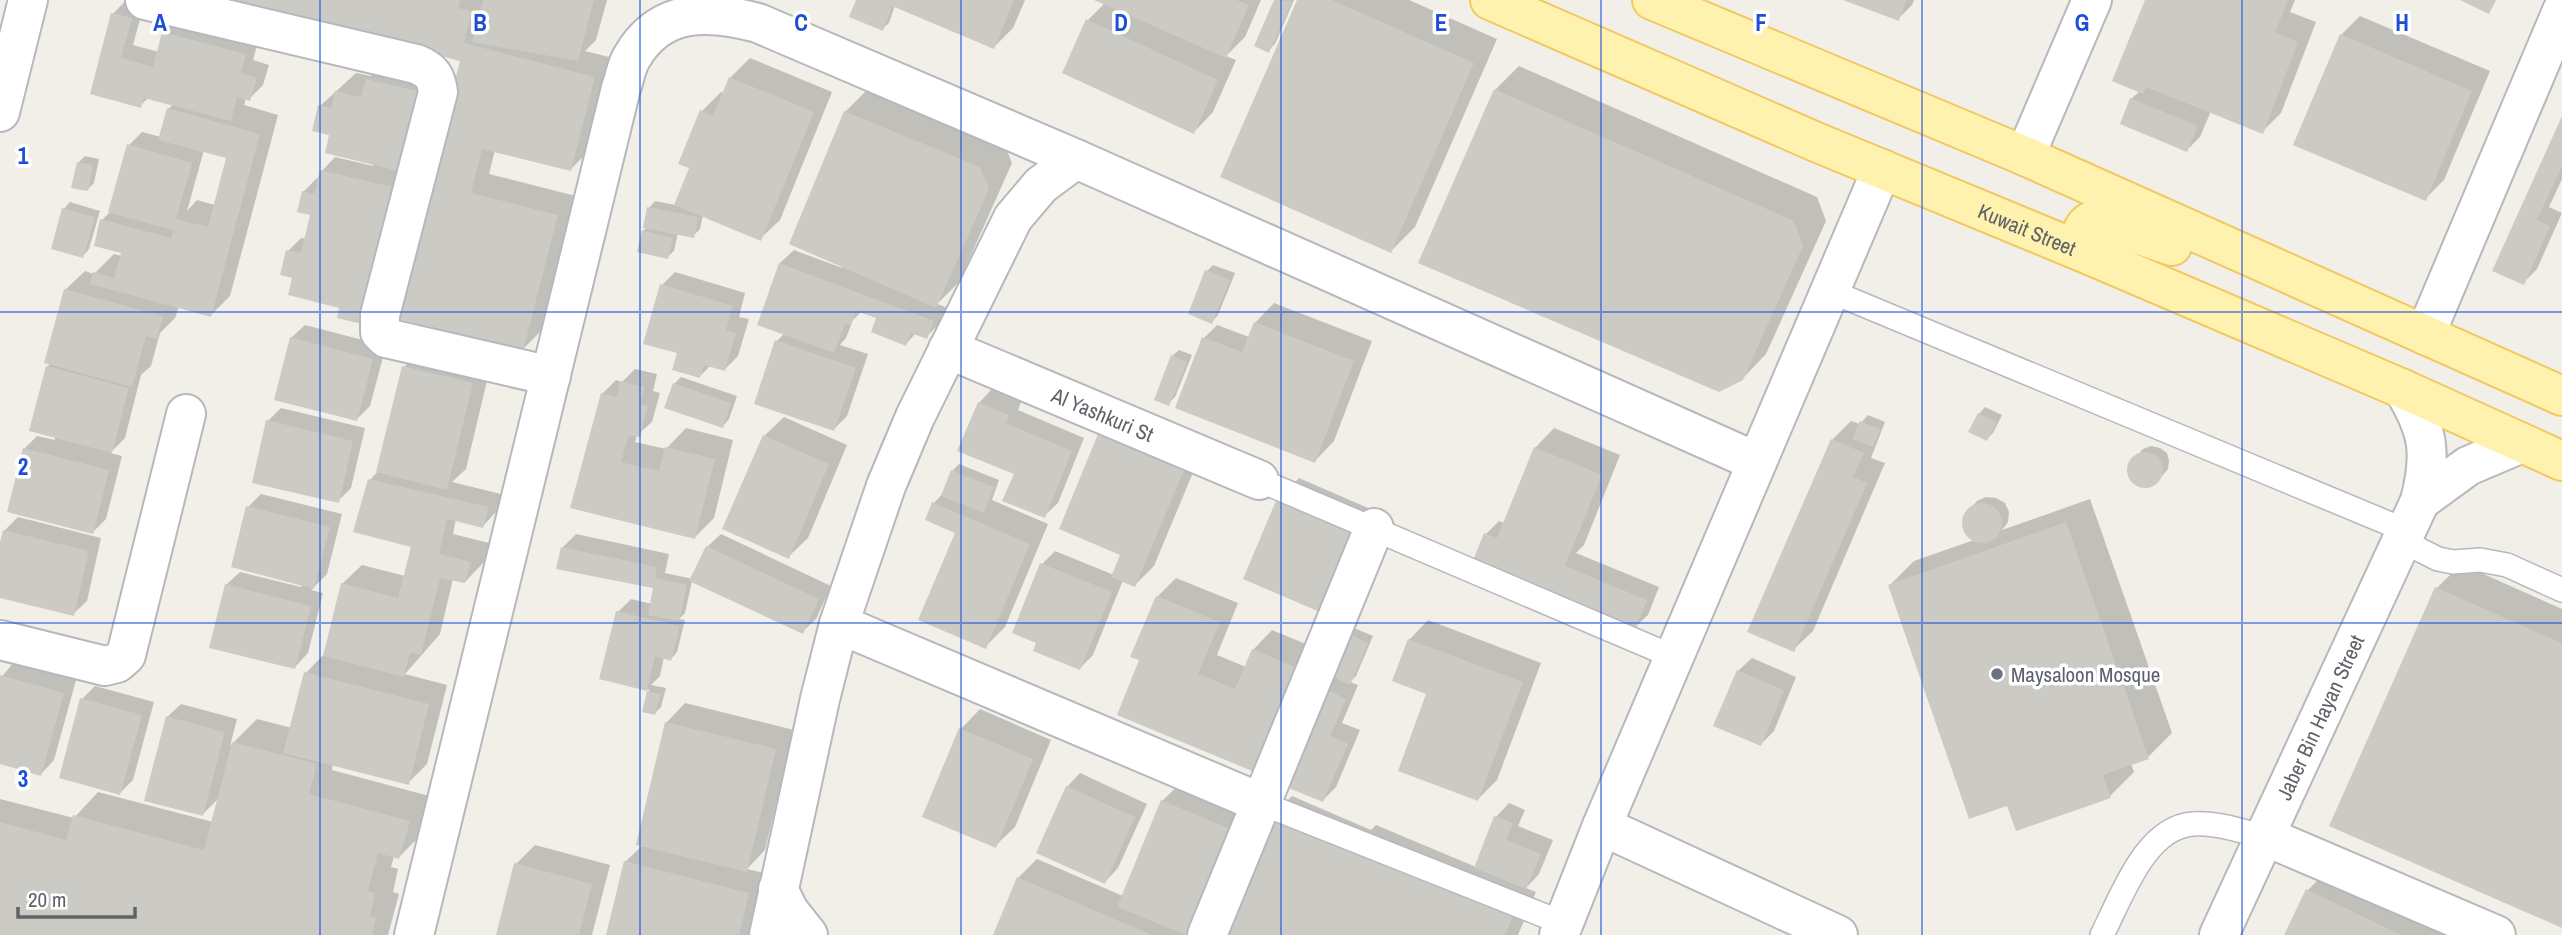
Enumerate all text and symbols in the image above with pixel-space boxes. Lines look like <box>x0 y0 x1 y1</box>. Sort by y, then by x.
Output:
text: A <box>153 7 167 38</box>
text: B <box>473 7 487 38</box>
text: C <box>794 7 808 38</box>
text: D <box>1114 7 1128 38</box>
text: E <box>1435 7 1447 38</box>
text: F <box>1755 7 1767 38</box>
text: G <box>2075 7 2089 38</box>
text: H <box>2395 7 2409 38</box>
text: 1 <box>18 140 29 171</box>
street label: Kuwait Street <box>1974 196 2081 262</box>
street label: Al Yashkuri St <box>1047 380 1158 449</box>
text: 2 <box>18 451 28 482</box>
street label: Jaber Bin Hayan Street <box>2269 630 2371 805</box>
place label: Maysaloon Mosque <box>2011 660 2160 689</box>
marker: Maysaloon Mosque <box>1989 666 2005 682</box>
text: 3 <box>18 763 28 794</box>
scale bar <box>18 876 135 920</box>
text: 20 m <box>28 885 66 914</box>

